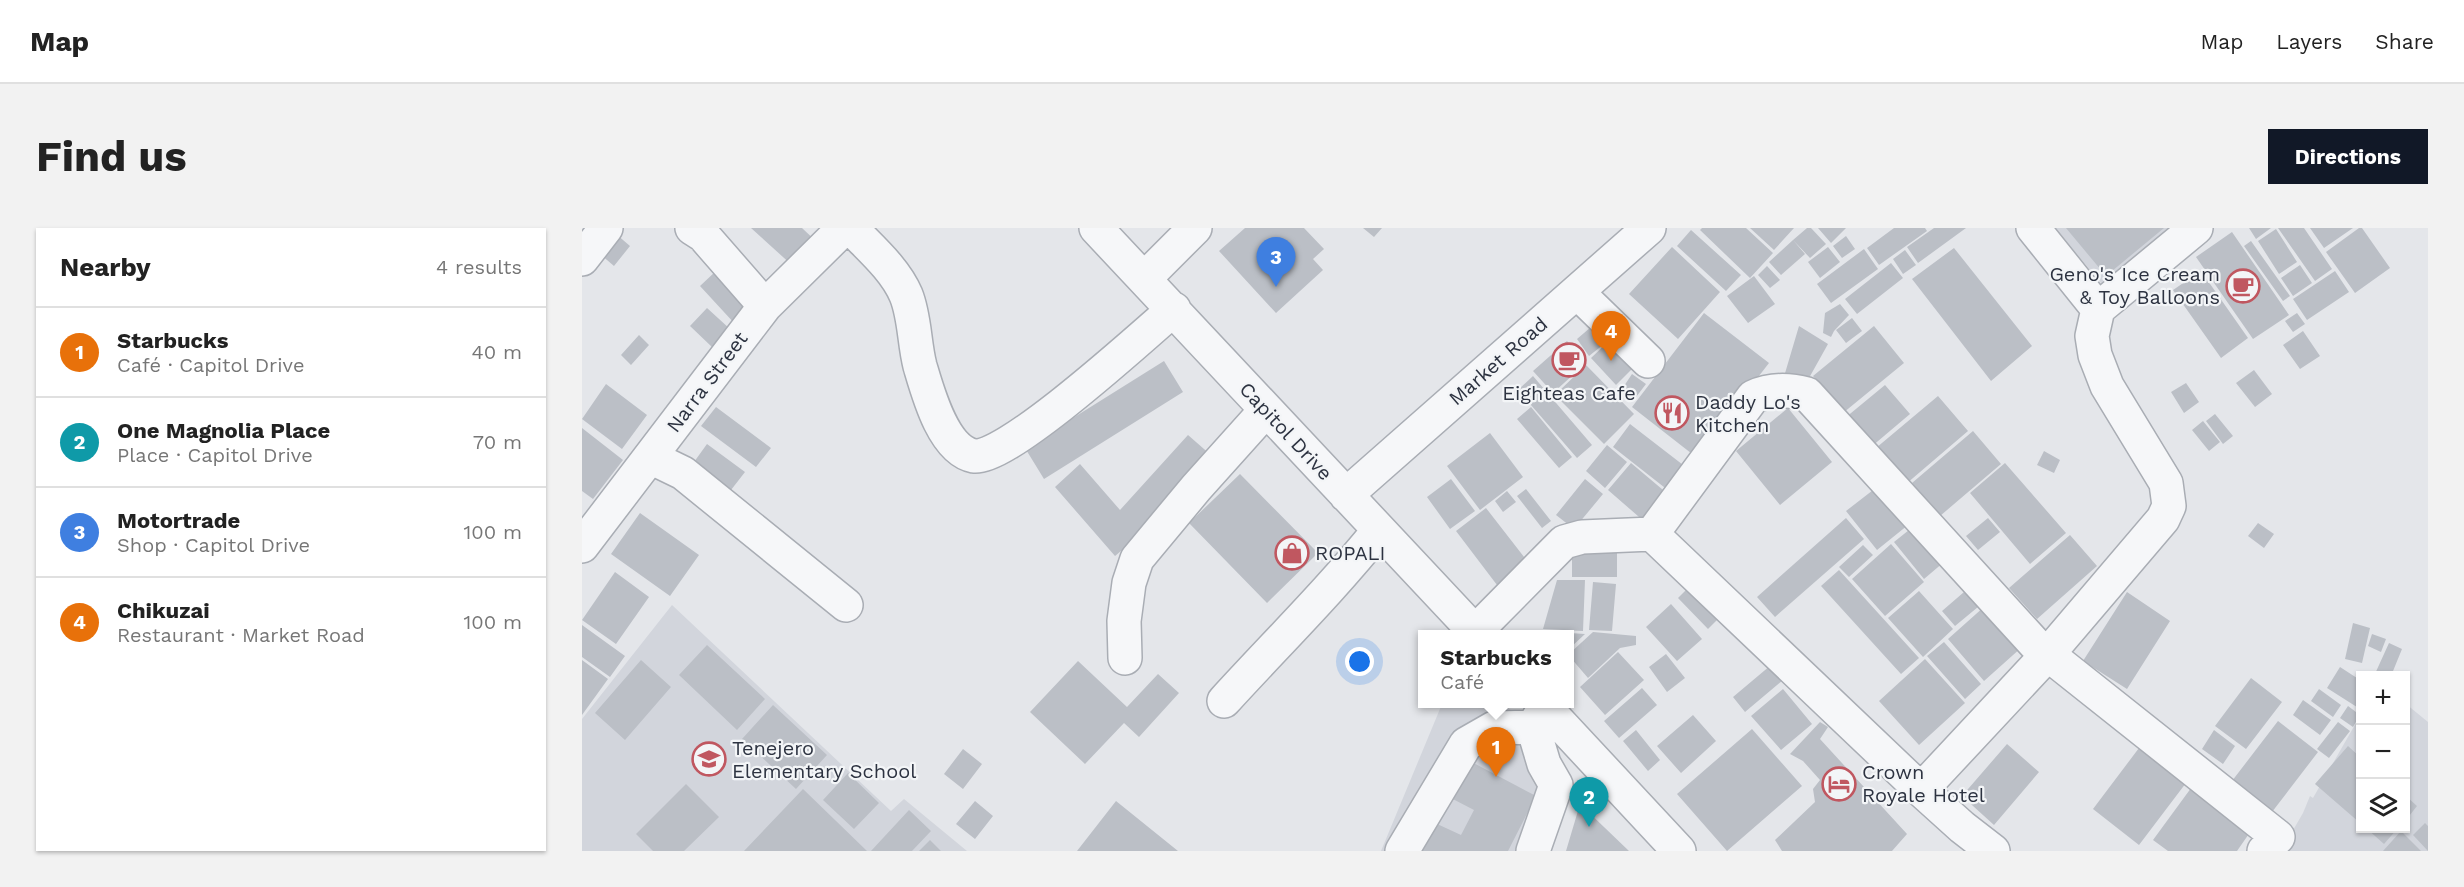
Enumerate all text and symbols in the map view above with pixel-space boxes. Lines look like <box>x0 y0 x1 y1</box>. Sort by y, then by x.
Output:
text: Map <box>30 25 89 58</box>
text: Map <box>2200 29 2243 54</box>
text: Layers <box>2276 29 2342 54</box>
text: Share <box>2375 29 2434 54</box>
button: Directions <box>2268 129 2428 184</box>
text: Find us <box>36 132 187 181</box>
pin: 3 <box>1256 238 1296 287</box>
text: Nearby <box>60 252 151 282</box>
text: 4 results <box>436 255 522 279</box>
place label: Geno's Ice Cream & Toy Balloons <box>2049 262 2220 309</box>
cafe icon: Geno's Ice Cream & Toy Balloons <box>2225 268 2261 304</box>
street label: Market Road <box>1444 312 1552 410</box>
pin: 4 <box>1592 312 1630 361</box>
street label: Narra Street <box>661 326 753 437</box>
text: Starbucks <box>117 328 228 353</box>
text: 1 <box>75 340 84 364</box>
text: 40 m <box>471 340 522 364</box>
cafe icon: Eighteas Cafe <box>1551 342 1587 378</box>
text: Café · Capitol Drive <box>117 353 304 377</box>
street label: Capitol Drive <box>1235 377 1337 485</box>
place label: Eighteas Cafe <box>1502 381 1636 405</box>
place label: Daddy Lo's Kitchen <box>1695 390 1801 437</box>
restaurant icon: Daddy Lo's Kitchen <box>1654 395 1690 431</box>
text: One Magnolia Place <box>117 418 330 443</box>
text: 2 <box>74 430 85 454</box>
text: 70 m <box>473 430 522 454</box>
text: Place · Capitol Drive <box>117 443 313 467</box>
text: Motortrade <box>117 508 240 533</box>
text: 3 <box>74 520 85 544</box>
text: 100 m <box>463 520 522 544</box>
text: Shop · Capitol Drive <box>117 533 310 557</box>
shop icon: ROPALI <box>1274 535 1310 571</box>
place label: ROPALI <box>1315 541 1385 565</box>
text: Chikuzai <box>117 598 210 623</box>
text: 4 <box>73 610 86 634</box>
text: 100 m <box>463 610 522 634</box>
text: Restaurant · Market Road <box>117 623 365 647</box>
popup <box>1418 630 1574 708</box>
text: Starbucks <box>1440 645 1552 670</box>
your location <box>1345 647 1374 676</box>
text: Café <box>1440 670 1484 694</box>
map controls <box>2356 671 2410 833</box>
button: + <box>2356 671 2410 725</box>
button: − <box>2356 725 2410 779</box>
pin: 1 <box>1476 728 1516 777</box>
place label: Tenejero Elementary School <box>732 736 916 783</box>
school or university icon: Tenejero Elementary School <box>691 741 727 777</box>
place label: Crown Royale Hotel <box>1862 760 1985 807</box>
hotel icon: Crown Royale Hotel <box>1821 766 1857 802</box>
pin: 2 <box>1570 778 1608 827</box>
button: layers <box>2356 779 2410 833</box>

